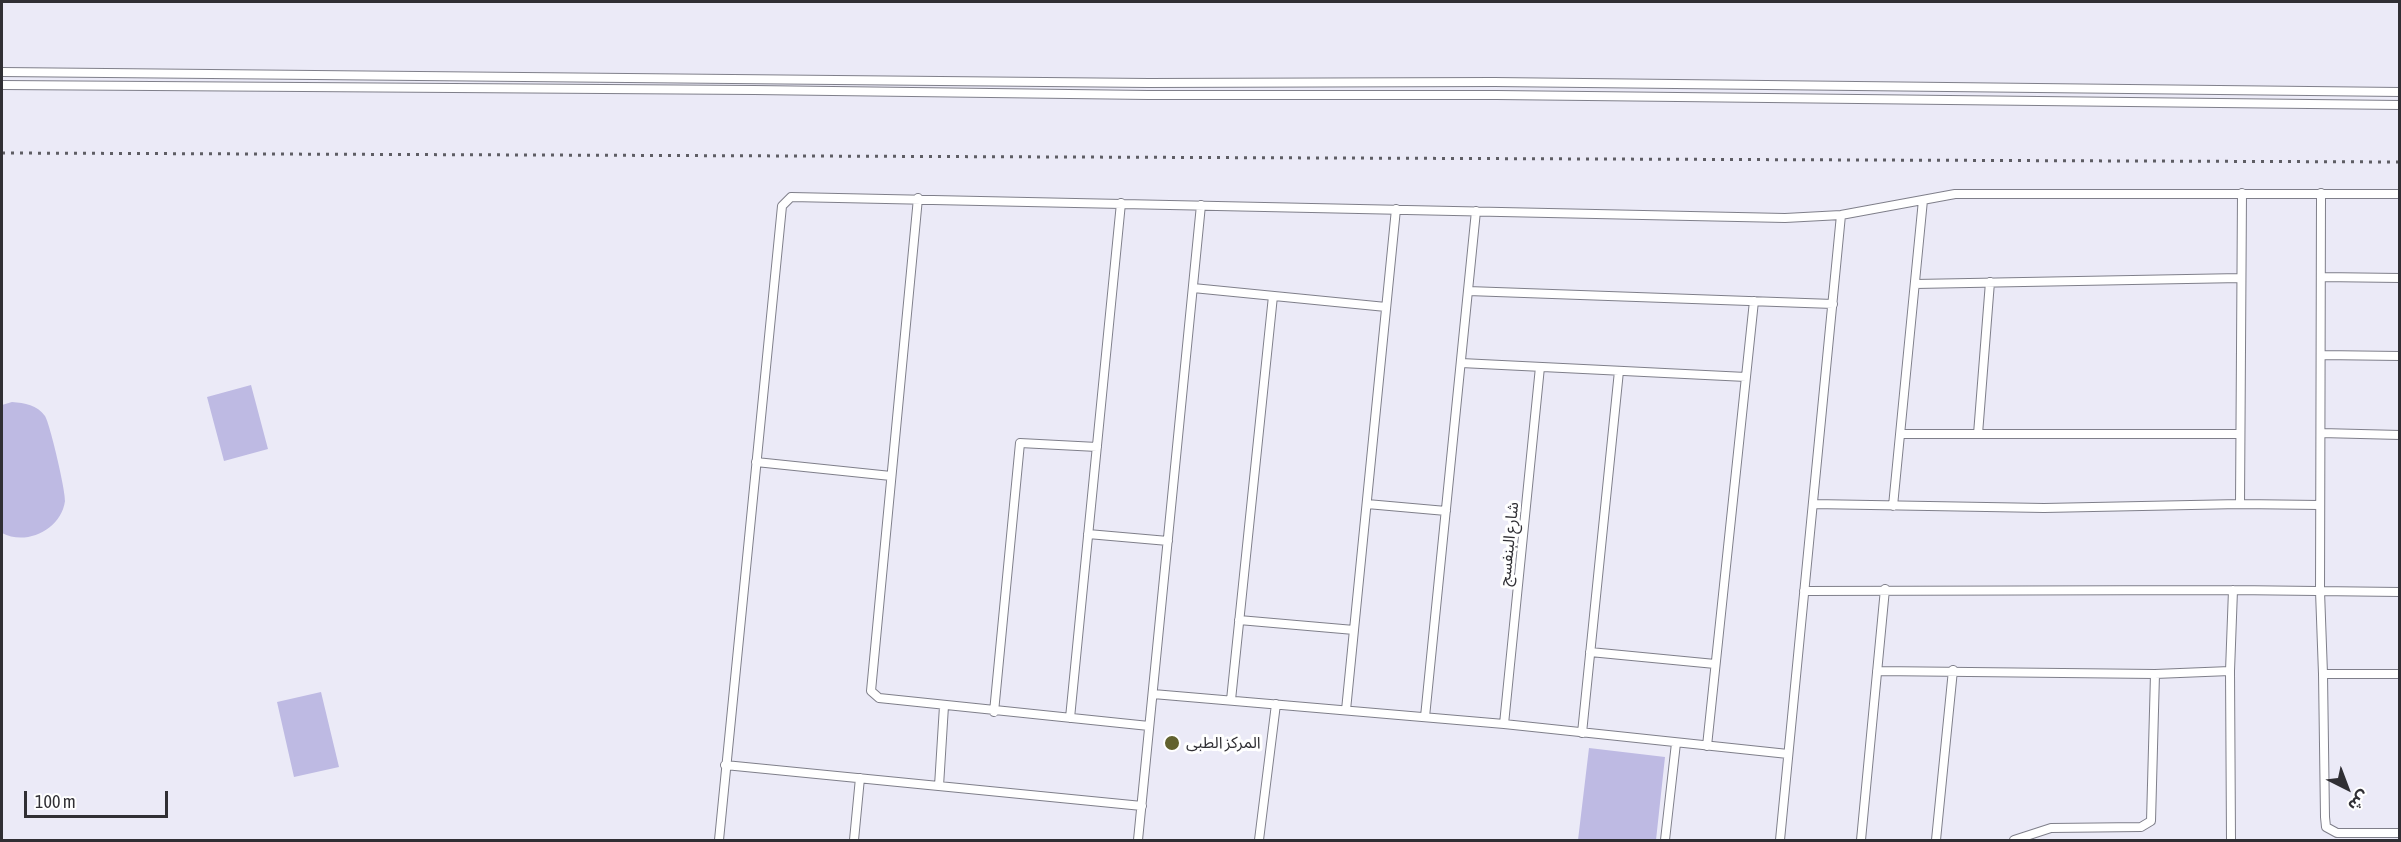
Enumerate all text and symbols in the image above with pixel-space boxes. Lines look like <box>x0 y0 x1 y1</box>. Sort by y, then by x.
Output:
street label: شارع البنفسج <box>1495 501 1523 587</box>
place label: المركز الطبى <box>1186 733 1261 753</box>
marker: المركز الطبى <box>1163 734 1181 752</box>
north arrow <box>2317 758 2377 818</box>
scale bar <box>27 779 171 817</box>
text: ش <box>2345 787 2373 815</box>
text: 100 m <box>35 791 76 812</box>

